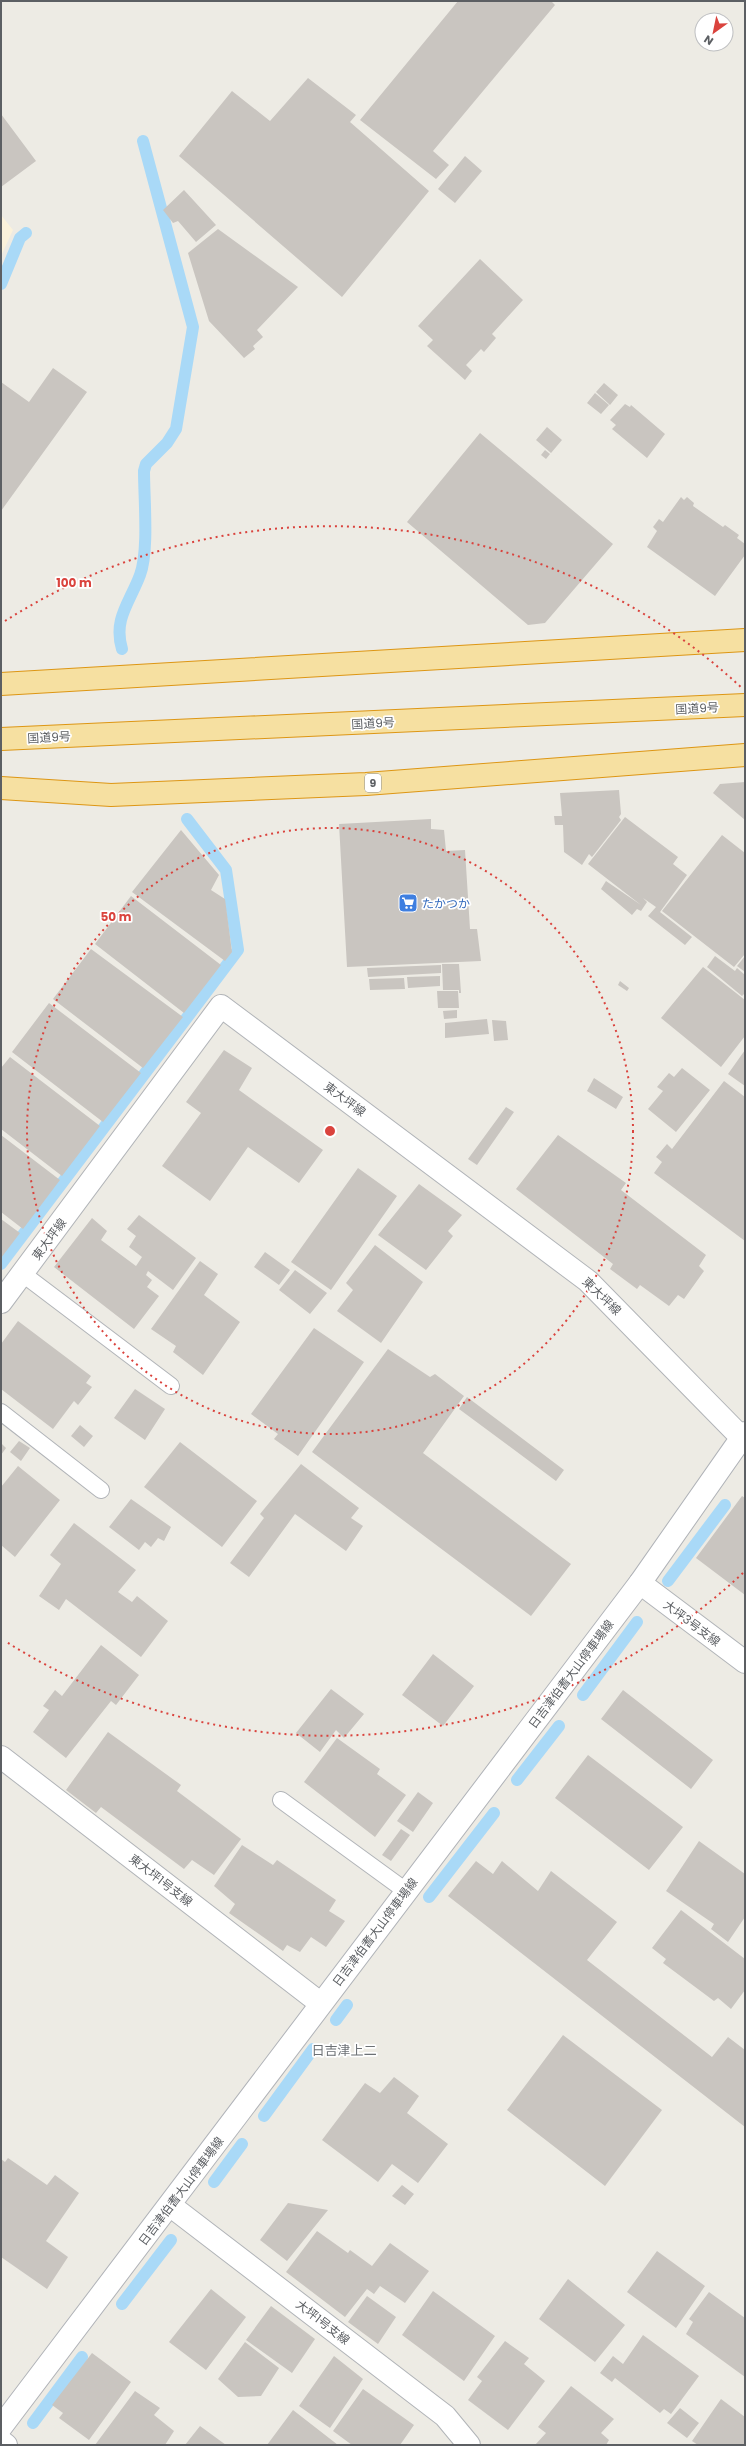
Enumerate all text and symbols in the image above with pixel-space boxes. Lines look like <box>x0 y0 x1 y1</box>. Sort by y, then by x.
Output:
north arrow <box>694 12 734 52</box>
text: N <box>701 31 716 49</box>
text: 100 m <box>56 574 92 591</box>
street label: 国道9号 <box>675 698 719 718</box>
street label: 国道9号 <box>351 713 395 733</box>
street label: 国道9号 <box>27 727 71 747</box>
road number: 9 <box>365 774 381 792</box>
supermarket icon: たかつか <box>397 892 419 914</box>
place label: たかつか <box>422 895 470 912</box>
text: 50 m <box>101 908 132 925</box>
street label: 東大坪線 <box>321 1078 369 1120</box>
centre of rings <box>323 1124 337 1138</box>
street label: 東大坪線 <box>28 1215 70 1263</box>
street label: 東大坪線 <box>579 1273 625 1319</box>
street label: 大坪3号支線 <box>660 1596 724 1650</box>
street label: 日吉津伯耆大山停車場線 <box>524 1616 618 1732</box>
street label: 東大坪1号支線 <box>126 1850 196 1910</box>
street label: 日吉津伯耆大山停車場線 <box>328 1874 422 1990</box>
district label: 日吉津上二 <box>311 2041 377 2060</box>
street label: 日吉津伯耆大山停車場線 <box>134 2133 228 2249</box>
street label: 大坪1号支線 <box>293 2296 353 2348</box>

